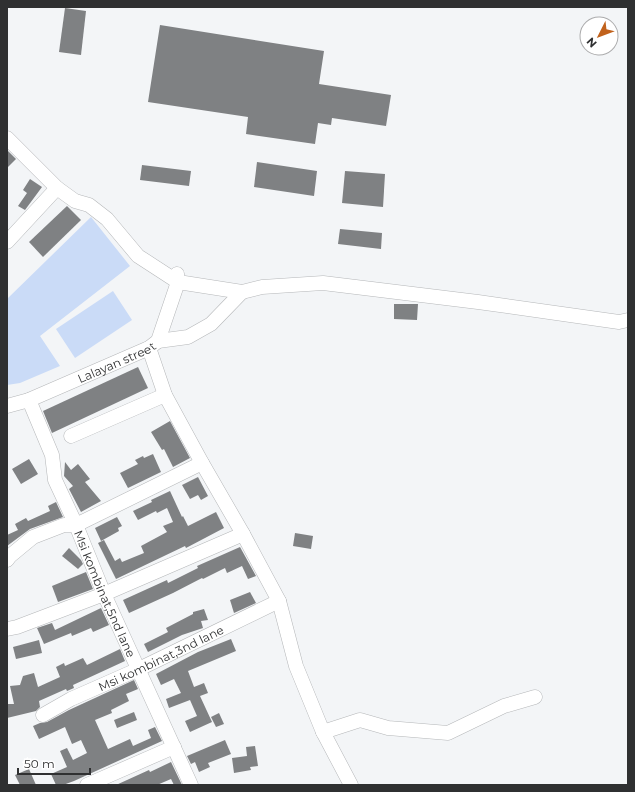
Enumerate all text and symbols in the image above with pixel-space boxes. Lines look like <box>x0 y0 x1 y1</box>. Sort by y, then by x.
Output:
north arrow <box>579 16 619 56</box>
text: N <box>583 35 600 51</box>
street label: Lalayan street <box>75 338 159 386</box>
street label: Msi kombinat,5nd lane <box>71 528 139 660</box>
street label: Msi kombinat,3nd lane <box>96 622 226 694</box>
scale bar <box>18 750 90 776</box>
text: 50 m <box>24 756 55 771</box>

